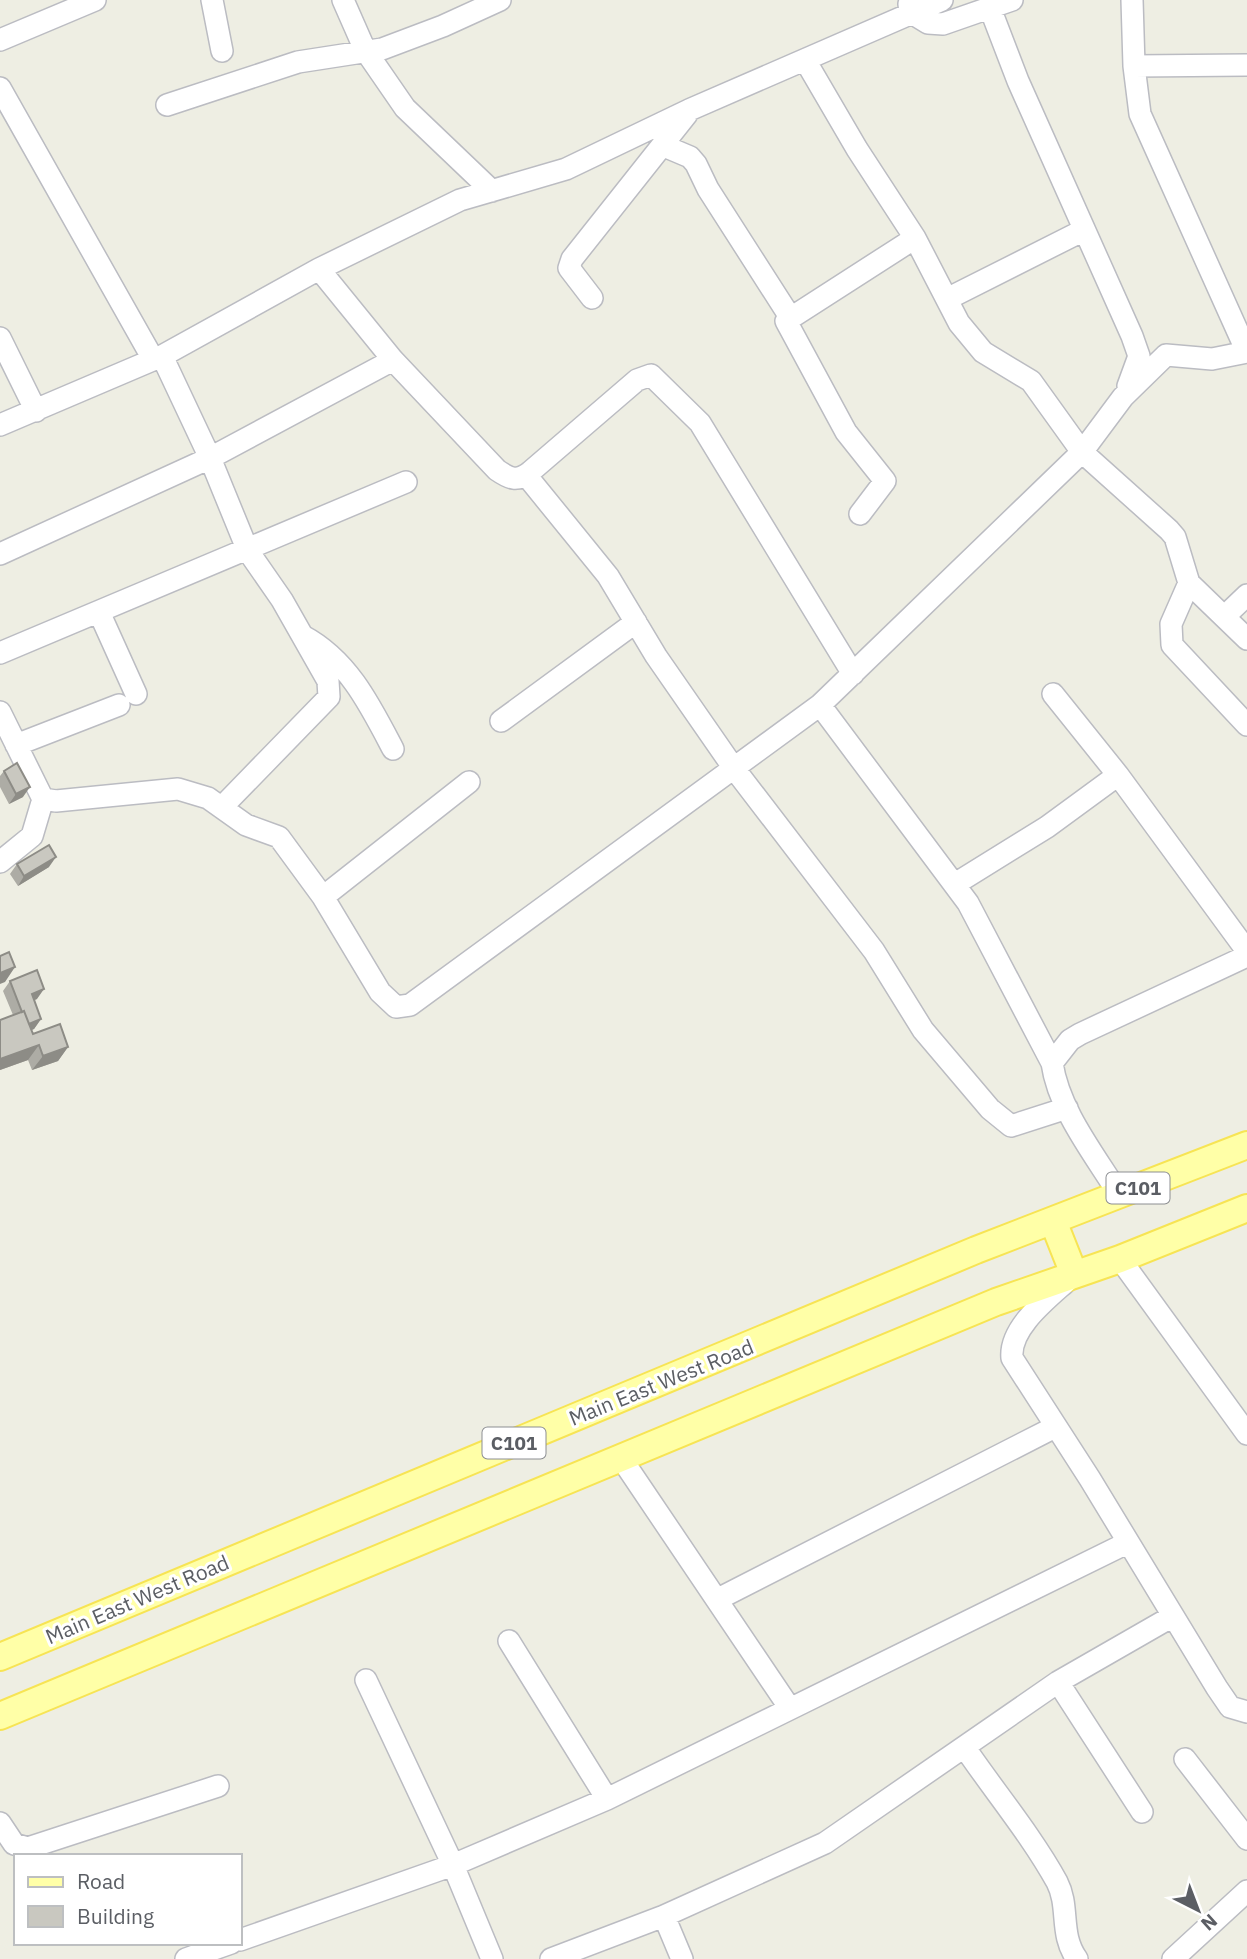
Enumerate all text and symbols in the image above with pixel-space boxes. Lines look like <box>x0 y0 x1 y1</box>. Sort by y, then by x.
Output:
road number: C101 <box>1106 1172 1170 1204</box>
street label: Main East West Road <box>564 1332 758 1432</box>
road number: C101 <box>482 1428 546 1458</box>
street label: Main East West Road <box>41 1548 233 1650</box>
legend <box>14 1854 242 1945</box>
text: Road <box>77 1867 125 1895</box>
north arrow <box>1163 1875 1233 1945</box>
text: Building <box>77 1902 154 1930</box>
text: N <box>1196 1909 1223 1936</box>

